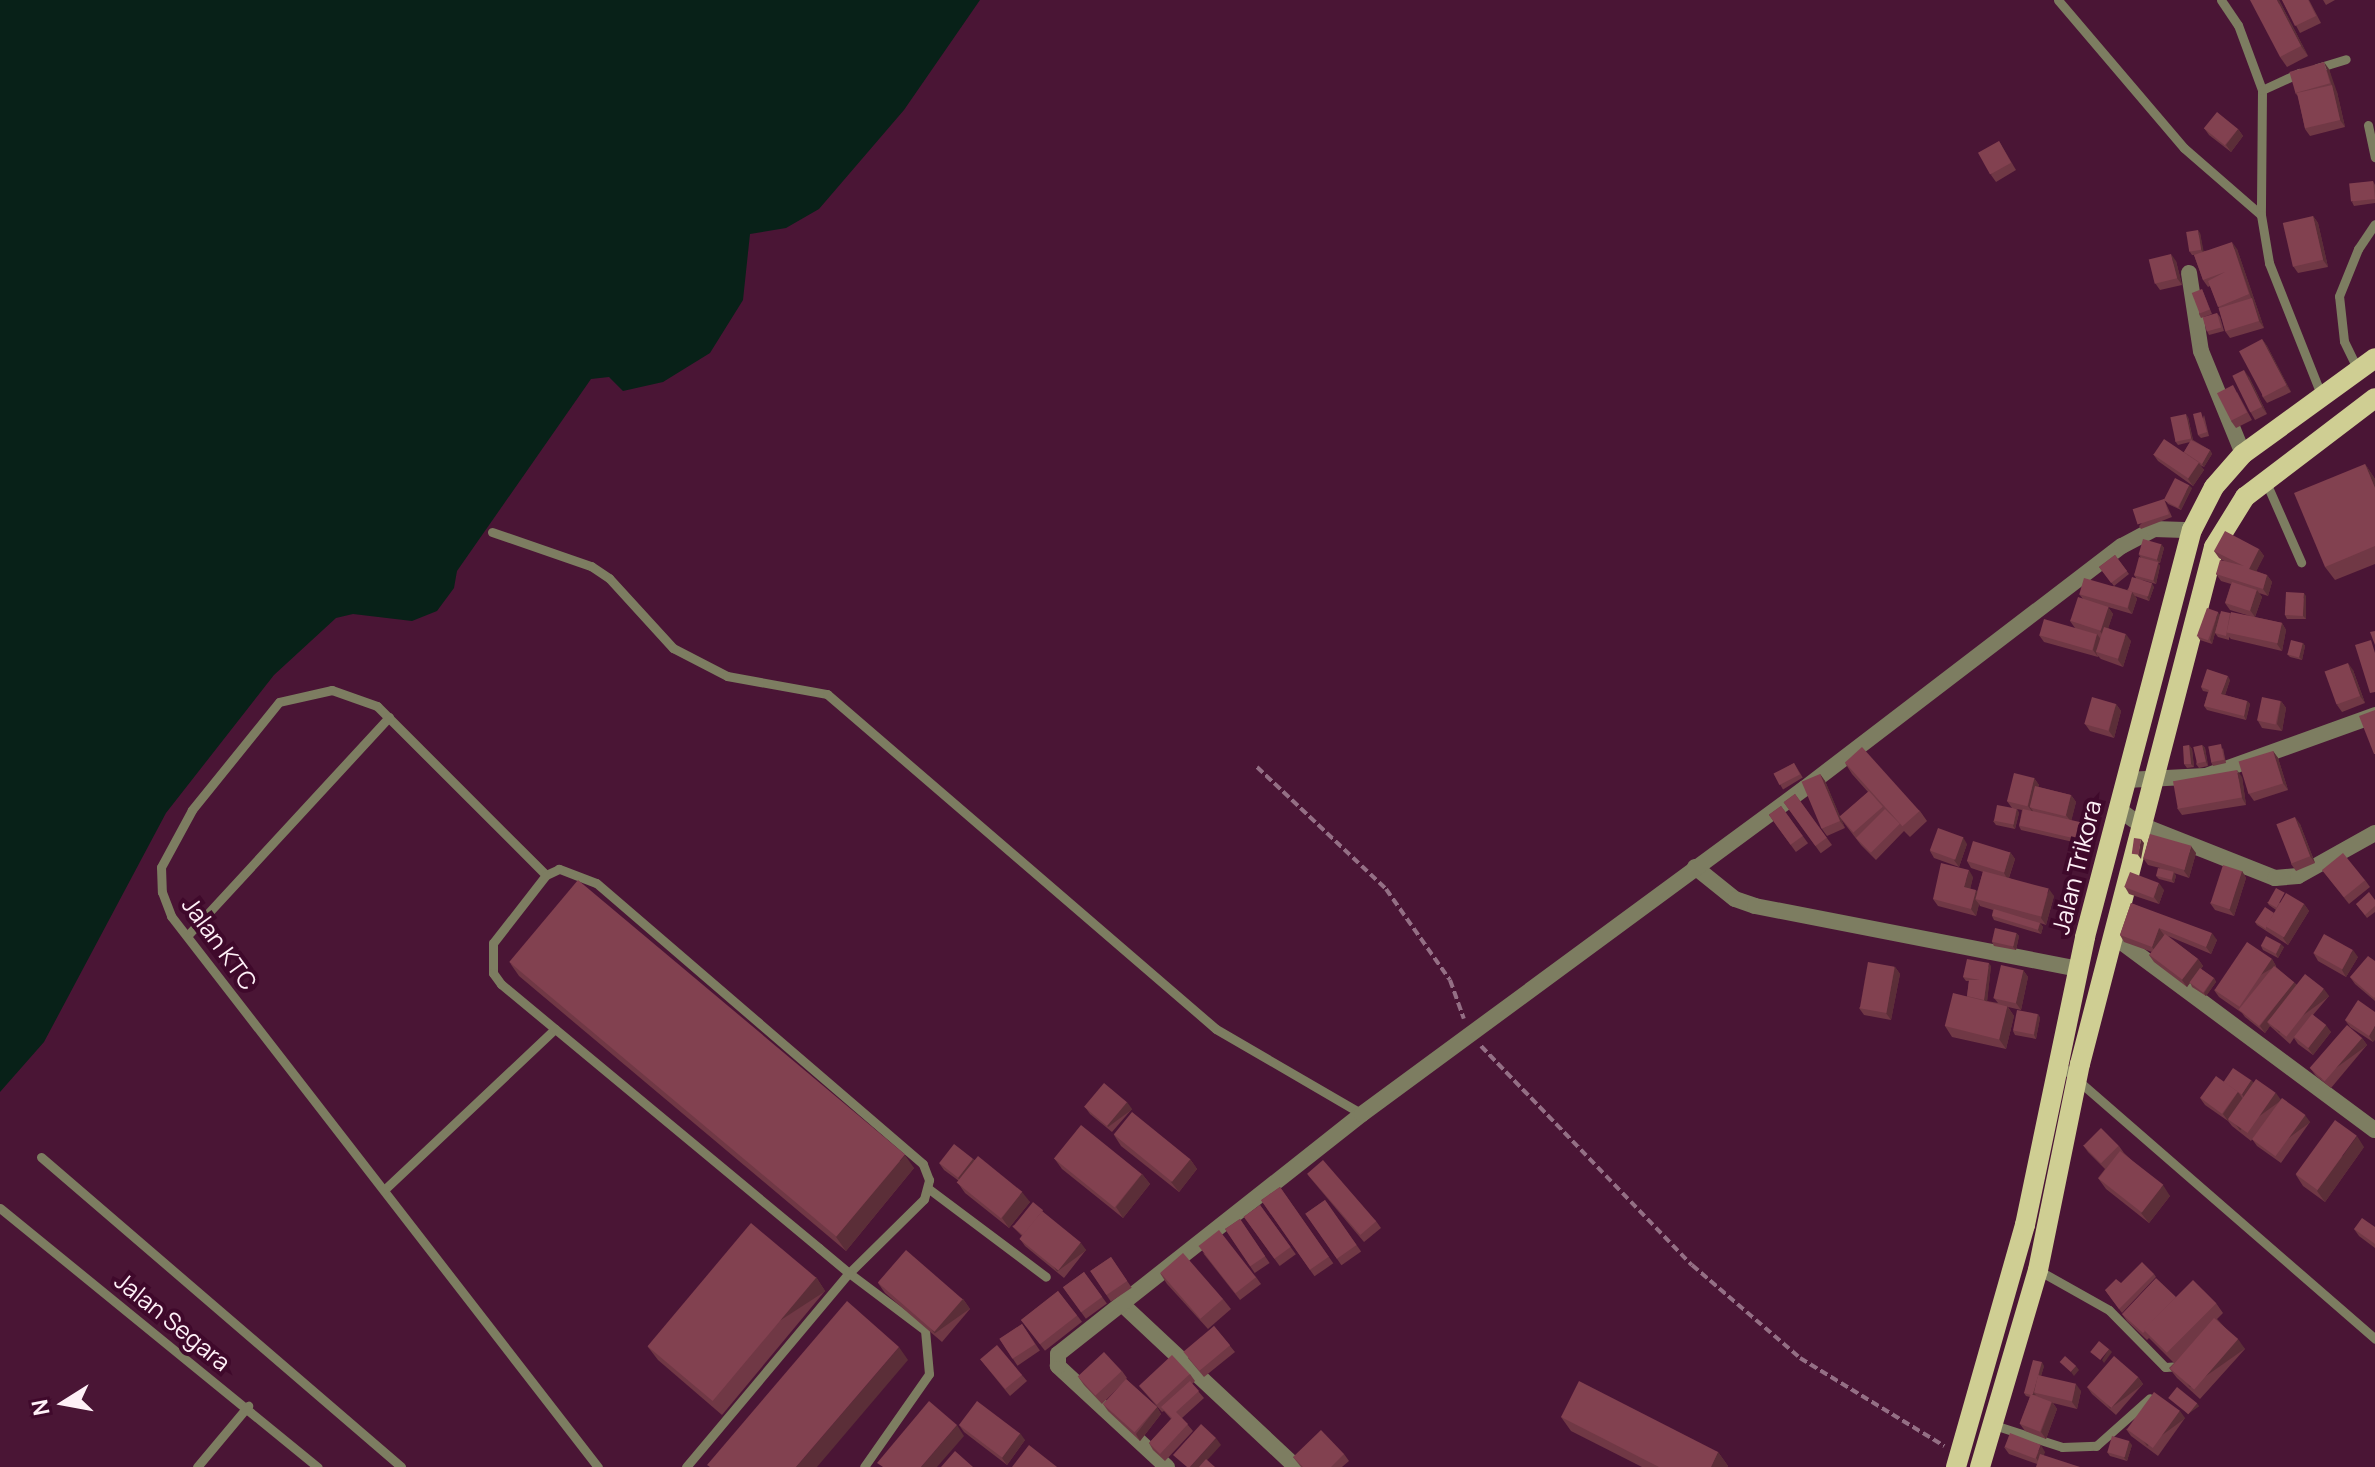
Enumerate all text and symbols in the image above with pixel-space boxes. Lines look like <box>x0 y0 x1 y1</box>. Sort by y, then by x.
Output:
street label: Jalan Trikora <box>2045 797 2107 937</box>
street label: Jalan KTC <box>177 891 263 995</box>
street label: Jalan Segara <box>109 1266 237 1376</box>
north arrow <box>24 1363 104 1443</box>
text: N <box>24 1397 57 1418</box>

